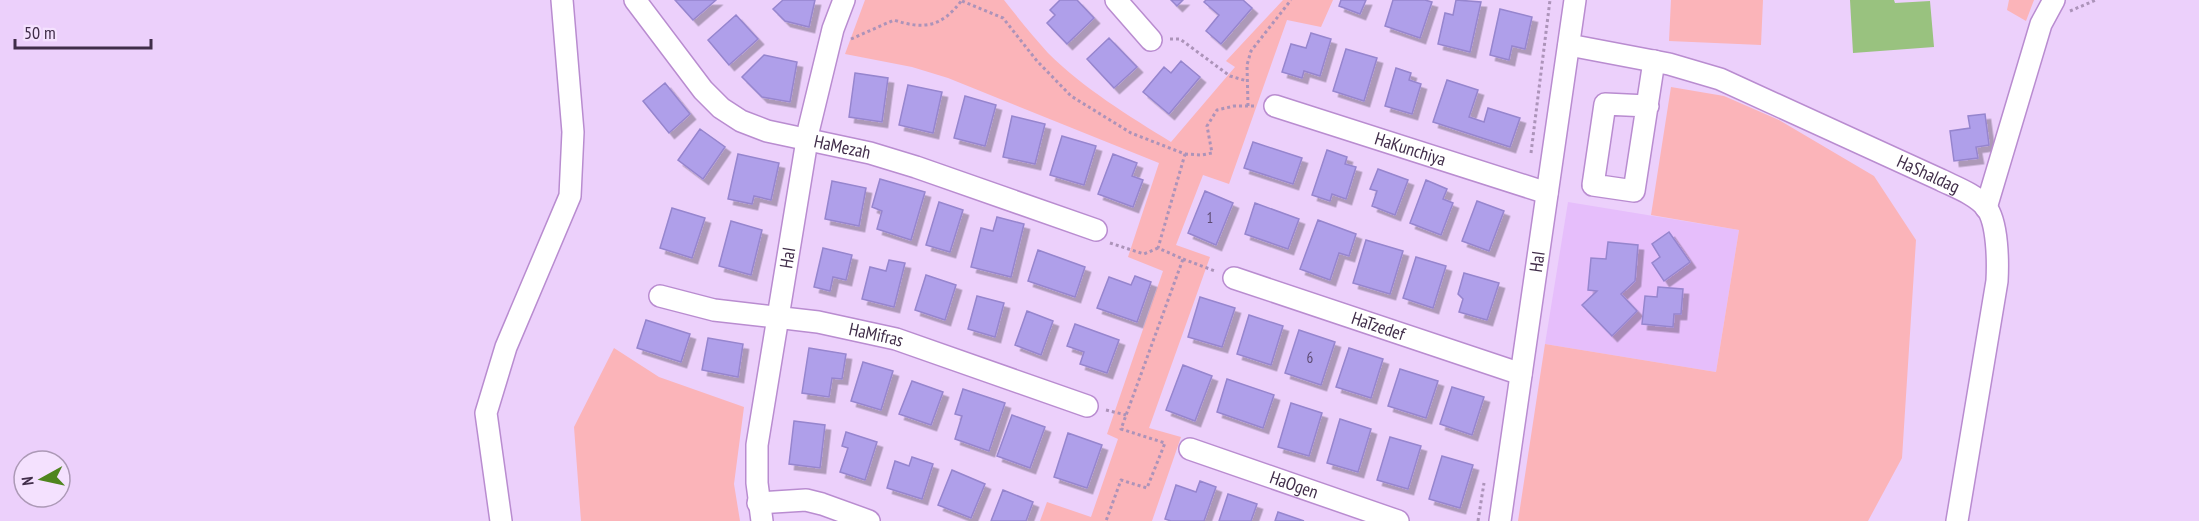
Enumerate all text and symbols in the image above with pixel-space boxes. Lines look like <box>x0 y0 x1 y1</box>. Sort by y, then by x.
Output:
scale bar <box>15 12 152 50</box>
text: 50 m <box>24 21 56 44</box>
street label: HaKunchiya <box>1372 127 1449 171</box>
street label: HaMezah <box>812 129 873 164</box>
street label: HaShaldag <box>1893 149 1964 198</box>
house number: 1 <box>1207 208 1213 227</box>
street label: HaI <box>774 245 800 270</box>
street label: HaI <box>1524 250 1550 274</box>
street label: HaTzedef <box>1349 306 1409 346</box>
street label: HaMifras <box>847 317 907 352</box>
house number: 6 <box>1307 348 1314 367</box>
north arrow <box>12 449 72 509</box>
street label: HaOgen <box>1267 465 1321 504</box>
text: N <box>17 475 38 487</box>

